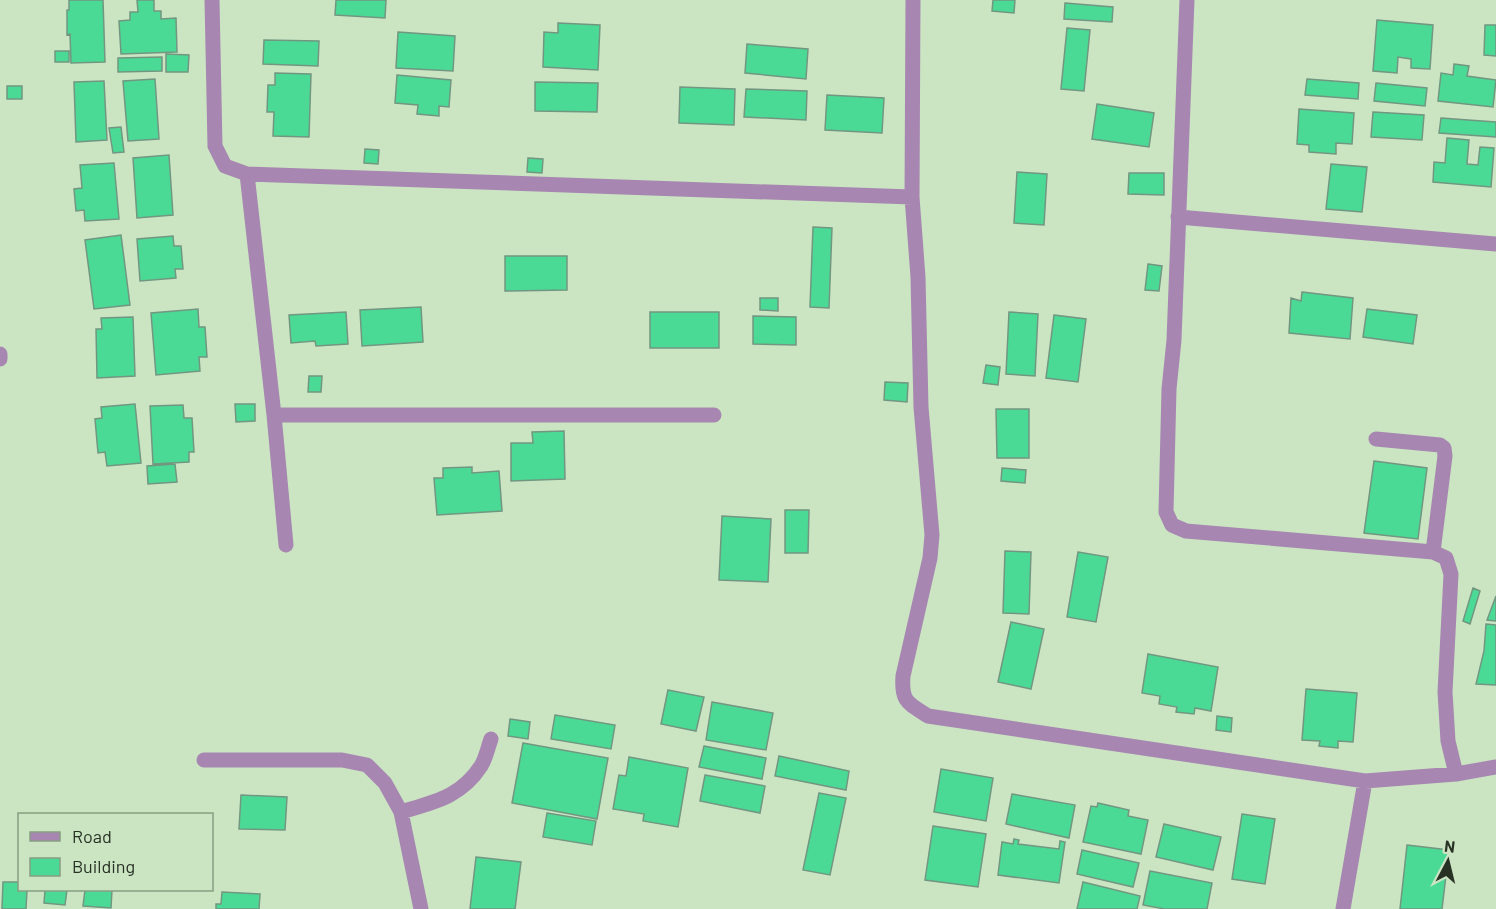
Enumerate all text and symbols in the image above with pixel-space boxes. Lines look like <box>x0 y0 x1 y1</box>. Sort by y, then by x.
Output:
legend <box>18 813 213 891</box>
text: Road <box>72 825 112 847</box>
north arrow <box>1418 831 1478 891</box>
text: N <box>1443 836 1456 856</box>
text: Building <box>72 855 135 877</box>

